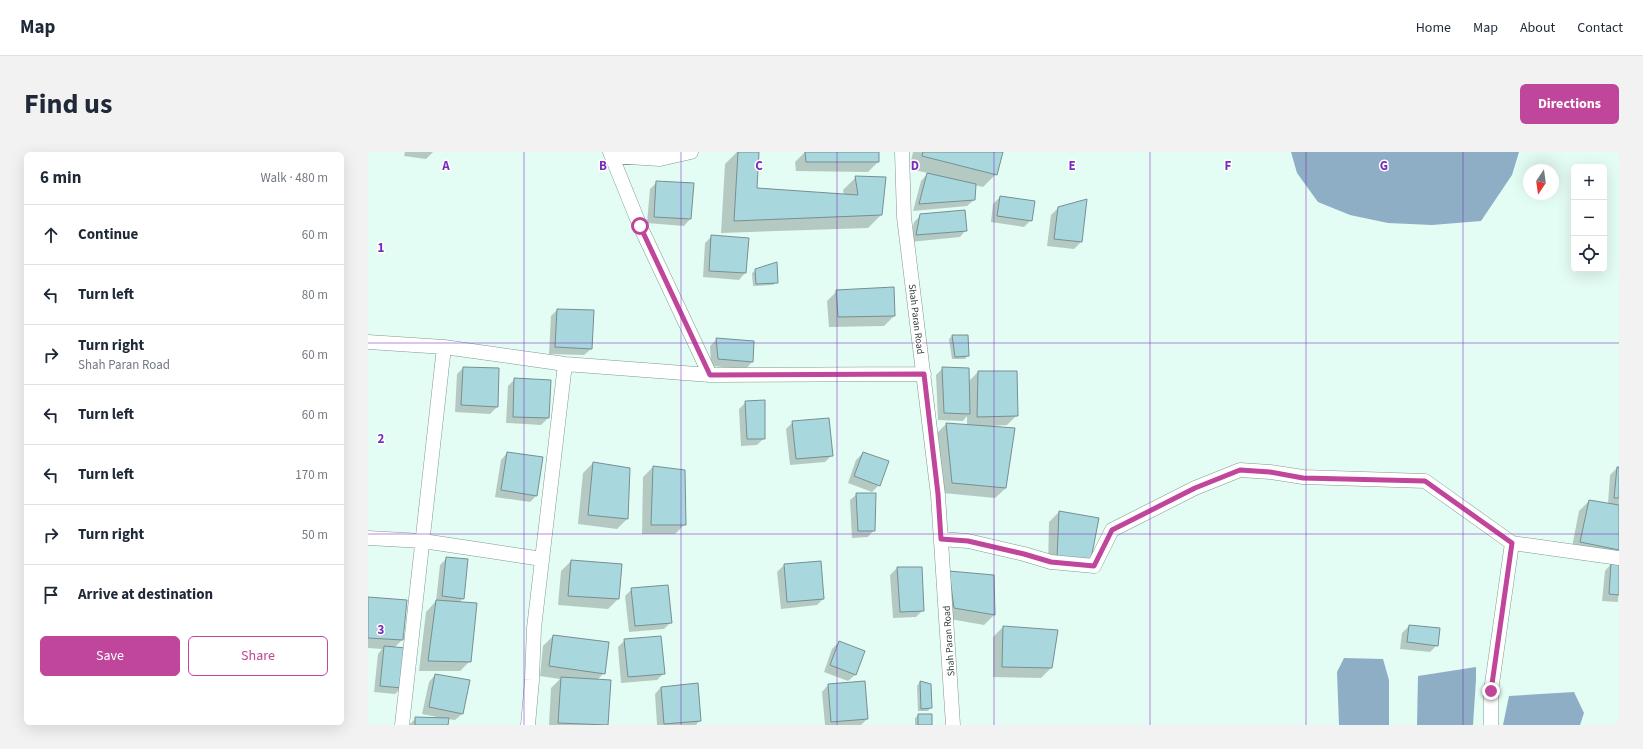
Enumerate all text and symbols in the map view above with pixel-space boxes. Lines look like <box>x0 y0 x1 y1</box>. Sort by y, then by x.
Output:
text: Map <box>20 14 55 41</box>
text: Home <box>1416 18 1451 38</box>
text: Map <box>1473 18 1498 38</box>
text: About <box>1520 18 1555 38</box>
text: Contact <box>1577 18 1623 38</box>
text: Find us <box>24 84 112 124</box>
button: Directions <box>1520 84 1619 124</box>
text: A <box>441 157 450 175</box>
text: B <box>599 157 607 175</box>
text: C <box>755 157 763 175</box>
text: D <box>911 157 919 175</box>
text: E <box>1068 157 1076 175</box>
text: F <box>1225 157 1232 175</box>
text: G <box>1380 157 1388 175</box>
north arrow <box>1523 164 1559 200</box>
map controls <box>1571 164 1607 272</box>
button: + <box>1571 164 1607 200</box>
text: 6 min <box>40 166 81 190</box>
text: Walk · 480 m <box>260 169 328 187</box>
button: − <box>1571 200 1607 236</box>
route start <box>631 217 649 235</box>
icon: ahead <box>40 224 62 246</box>
text: Continue <box>78 224 138 245</box>
text: 60 m <box>302 226 328 244</box>
button: locate <box>1571 236 1607 272</box>
text: 1 <box>378 239 385 257</box>
street label: Shah Paran Road <box>905 283 927 355</box>
icon: left <box>40 284 62 306</box>
text: Turn left <box>78 284 134 305</box>
text: 80 m <box>302 286 328 304</box>
text: Turn right <box>78 335 144 356</box>
icon: right <box>40 344 62 366</box>
text: 60 m <box>302 346 328 364</box>
text: Shah Paran Road <box>78 356 170 374</box>
icon: left <box>40 404 62 426</box>
text: Turn left <box>78 404 134 425</box>
text: 60 m <box>302 406 328 424</box>
text: 2 <box>378 430 385 448</box>
icon: left <box>40 464 62 486</box>
text: Turn left <box>78 464 134 485</box>
text: 170 m <box>295 466 328 484</box>
icon: right <box>40 524 62 546</box>
text: Turn right <box>78 524 144 545</box>
text: 50 m <box>302 526 328 544</box>
icon: arrive <box>40 584 62 606</box>
text: Arrive at destination <box>78 584 213 605</box>
street label: Shah Paran Road <box>940 605 958 677</box>
text: 3 <box>378 621 385 639</box>
button: Save <box>40 636 180 676</box>
button: Share <box>188 636 328 676</box>
route end <box>1482 682 1500 700</box>

